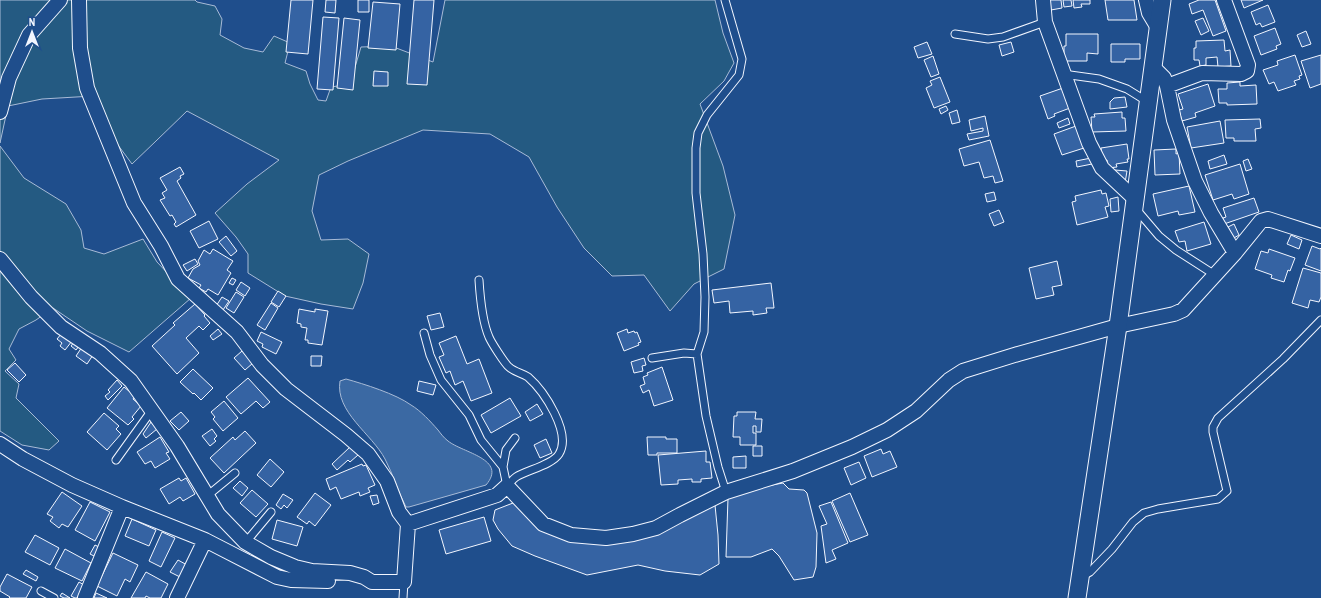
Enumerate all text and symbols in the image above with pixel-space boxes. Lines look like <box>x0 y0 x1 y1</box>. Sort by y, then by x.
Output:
north arrow <box>12 12 52 52</box>
text: N <box>29 15 35 29</box>

